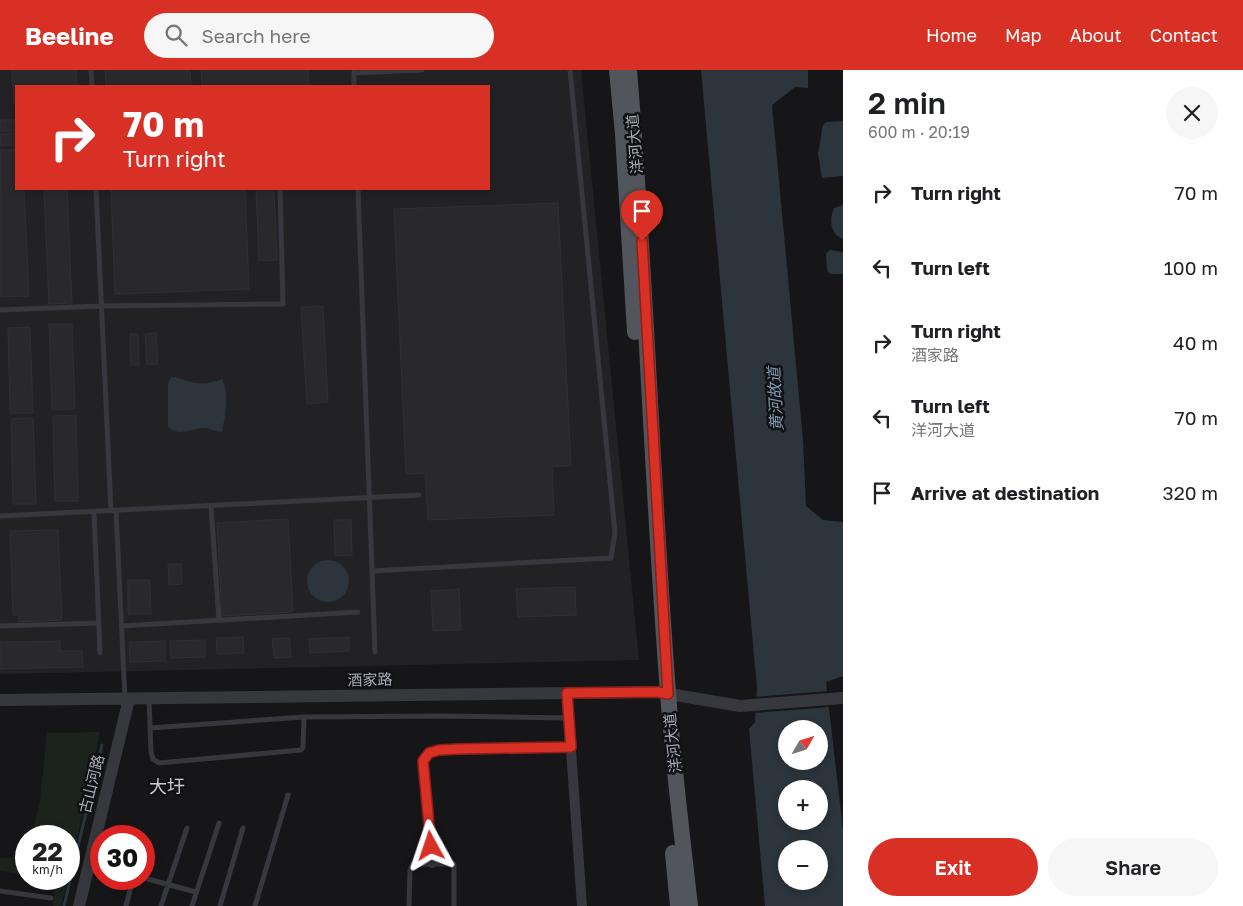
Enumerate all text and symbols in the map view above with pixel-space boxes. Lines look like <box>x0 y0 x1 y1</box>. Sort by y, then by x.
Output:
search box <box>144 13 494 58</box>
text: Beeline <box>25 21 114 50</box>
icon: search <box>162 21 190 49</box>
text: Search here <box>202 24 310 47</box>
text: Home <box>926 24 977 46</box>
text: Map <box>1005 24 1042 46</box>
text: About <box>1070 24 1122 46</box>
text: Contact <box>1150 24 1218 46</box>
text: 2 min <box>868 85 946 121</box>
button: close <box>1166 87 1218 139</box>
text: 70 m <box>123 103 204 145</box>
icon: right <box>40 105 105 170</box>
street label: 洋河大道 <box>622 113 646 175</box>
text: 600 m · 20:19 <box>868 122 970 142</box>
text: Turn right <box>123 145 226 172</box>
icon: right <box>868 179 896 207</box>
text: Turn right <box>911 181 1001 204</box>
text: 70 m <box>1175 181 1218 204</box>
pin <box>621 190 663 241</box>
icon: arrive <box>628 197 656 225</box>
icon: left <box>868 254 896 282</box>
text: Turn left <box>911 256 990 279</box>
text: 100 m <box>1164 256 1218 279</box>
text: Turn right <box>911 319 1001 342</box>
icon: right <box>868 329 896 357</box>
text: 40 m <box>1173 331 1218 354</box>
text: 酒家路 <box>911 345 959 365</box>
water label: 黄河故道 <box>763 365 787 431</box>
text: Turn left <box>911 394 990 417</box>
icon: left <box>868 404 896 432</box>
text: 70 m <box>1175 406 1218 429</box>
text: 洋河大道 <box>911 420 975 440</box>
icon: arrive <box>868 479 896 507</box>
text: Arrive at destination <box>911 481 1099 504</box>
text: 320 m <box>1163 481 1218 504</box>
street label: 酒家路 <box>347 670 393 688</box>
street label: 洋河大道 <box>660 712 684 774</box>
north arrow <box>778 720 828 770</box>
map controls <box>778 720 828 890</box>
street label: 古山河路 <box>75 752 107 815</box>
district label: 大圩 <box>149 775 185 797</box>
button: + <box>778 780 828 830</box>
position arrow <box>404 819 456 871</box>
speed limit sign: 30 <box>90 825 155 890</box>
text: 22 <box>32 836 63 867</box>
button: Exit <box>868 838 1038 896</box>
button: Share <box>1048 838 1218 896</box>
button: − <box>778 840 828 890</box>
text: km/h <box>32 862 63 877</box>

